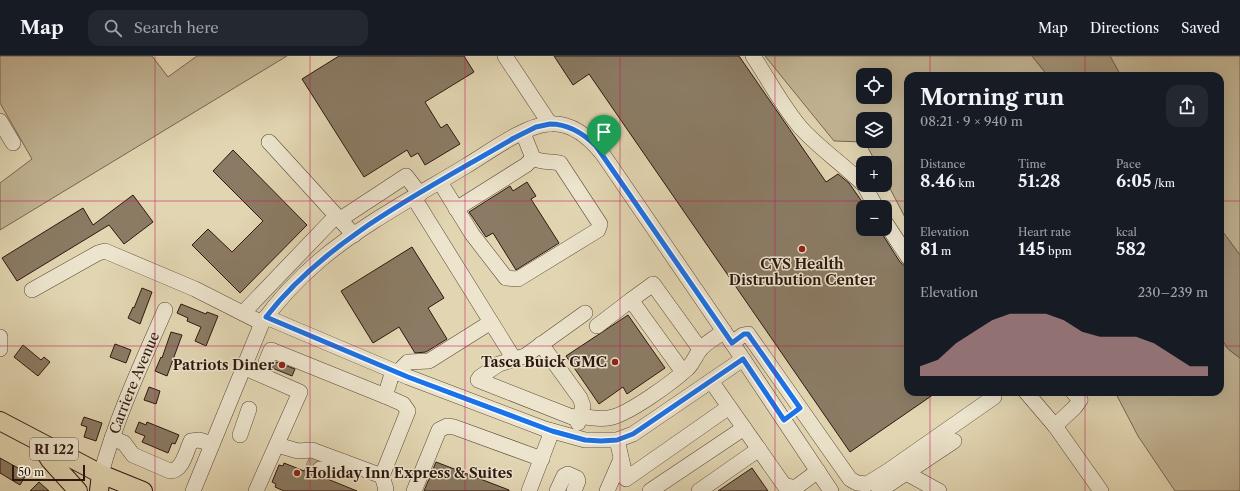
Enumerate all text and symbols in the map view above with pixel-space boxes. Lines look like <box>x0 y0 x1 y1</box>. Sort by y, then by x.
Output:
search box <box>88 10 368 46</box>
text: Map <box>20 16 64 39</box>
icon: search <box>102 17 124 39</box>
text: Search here <box>134 18 219 37</box>
text: Map <box>1038 19 1068 37</box>
text: Directions <box>1090 19 1159 37</box>
text: Saved <box>1181 19 1220 37</box>
map controls <box>856 68 892 236</box>
button: locate <box>856 68 892 104</box>
text: Morning run <box>920 84 1064 111</box>
button: share <box>1166 85 1208 127</box>
button: layers <box>856 112 892 148</box>
text: 08:21 · 9 × 940 m <box>920 113 1023 129</box>
pin <box>587 115 621 156</box>
icon: arrive <box>593 121 615 143</box>
button: + <box>856 156 892 192</box>
text: Distance <box>920 157 966 171</box>
text: Time <box>1018 157 1046 171</box>
text: Pace <box>1116 157 1141 171</box>
text: 8.46 <box>920 171 955 191</box>
text: 51:28 <box>1018 171 1061 191</box>
text: 6:05 <box>1116 171 1151 191</box>
text: km <box>955 176 975 190</box>
text: /km <box>1151 176 1175 190</box>
button: − <box>856 200 892 236</box>
text: Elevation <box>920 225 969 239</box>
text: Heart rate <box>1018 225 1071 239</box>
text: kcal <box>1116 225 1137 239</box>
text: 81 <box>920 239 938 259</box>
text: 145 <box>1018 239 1045 259</box>
text: 582 <box>1116 239 1146 259</box>
marker: CVS Health Distrubution Center <box>797 244 807 254</box>
text: m <box>938 244 951 258</box>
text: bpm <box>1045 244 1072 258</box>
place label: CVS Health Distrubution Center <box>729 255 875 289</box>
text: Elevation <box>920 284 978 300</box>
text: 230–239 m <box>1138 284 1208 300</box>
street label: Carriere Avenue <box>105 329 163 436</box>
place label: Tasca Buick GMC <box>481 353 607 371</box>
place label: Patriots Diner <box>173 356 274 374</box>
marker: Tasca Buick GMC <box>610 357 620 367</box>
marker: Patriots Diner <box>277 360 287 370</box>
road number: RI 122 <box>30 438 78 460</box>
scale bar <box>12 463 85 482</box>
place label: Holiday Inn Express & Suites <box>305 464 513 482</box>
text: 50 m <box>18 465 44 479</box>
marker: Holiday Inn Express & Suites <box>292 468 302 478</box>

